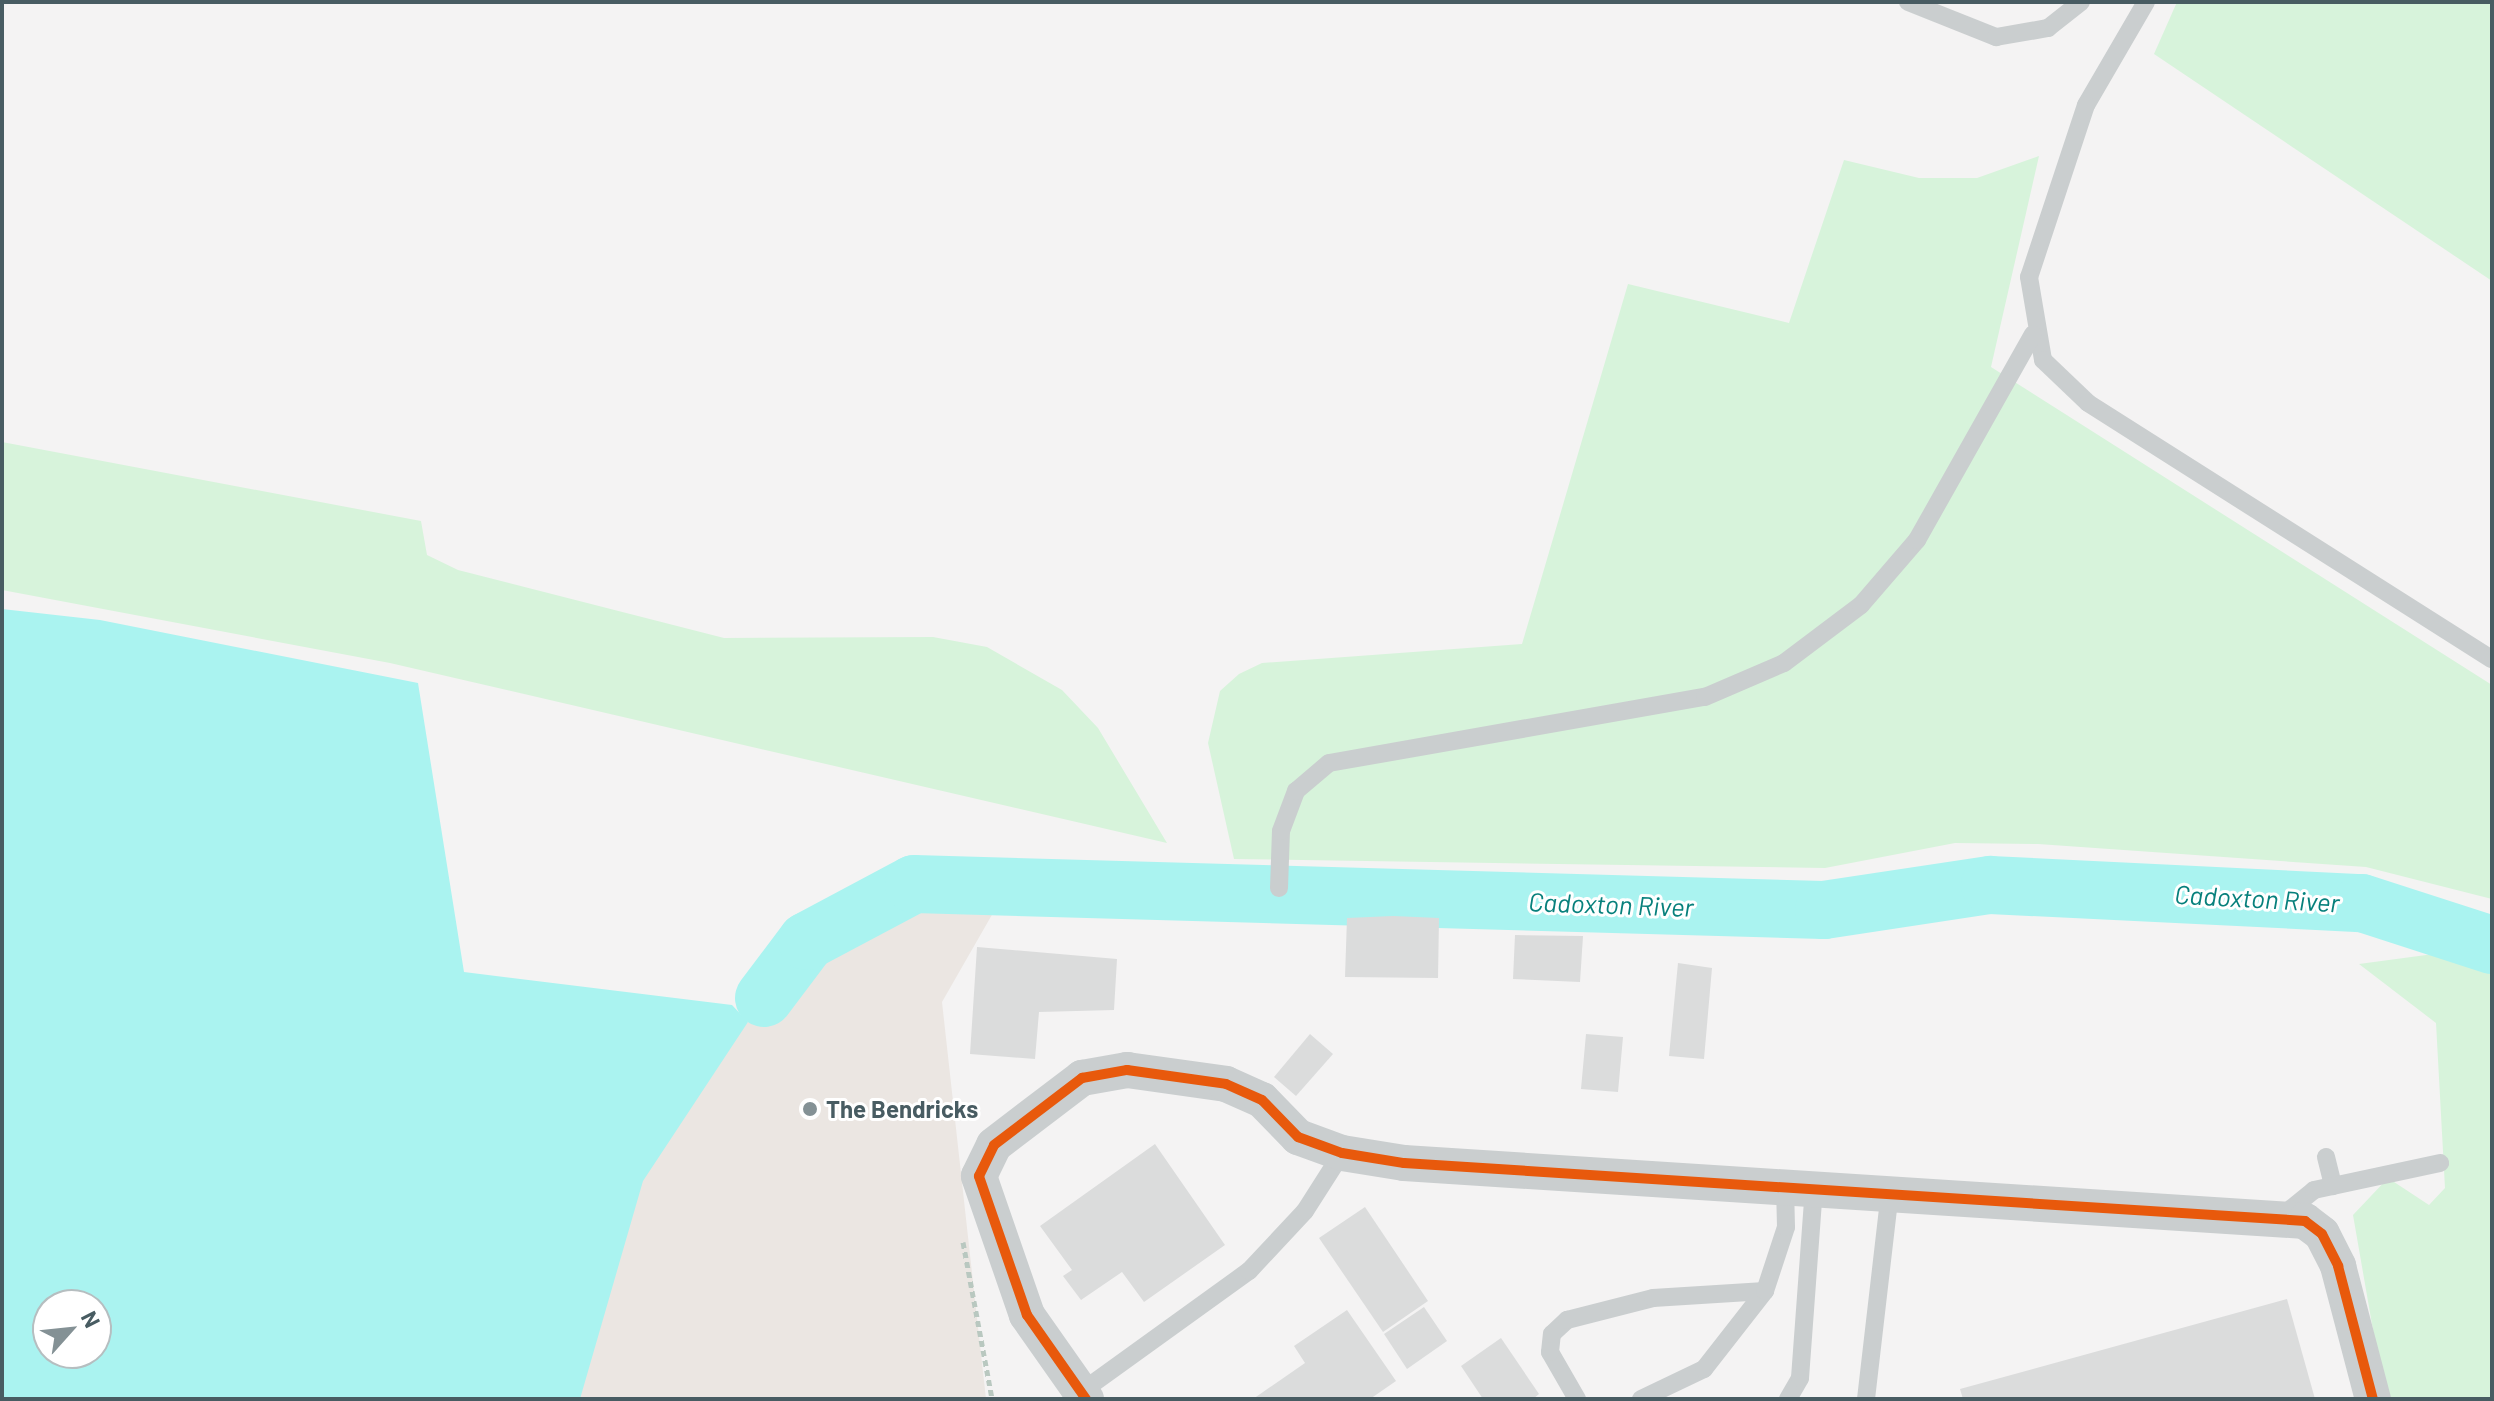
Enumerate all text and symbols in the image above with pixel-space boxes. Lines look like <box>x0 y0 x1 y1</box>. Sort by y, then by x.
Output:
water label: Cadoxton River <box>2174 878 2340 918</box>
water label: Cadoxton River <box>1528 886 1694 922</box>
place label: The Bendricks <box>826 1095 978 1123</box>
marker: The Bendricks <box>801 1100 819 1118</box>
north arrow <box>32 1289 112 1369</box>
text: N <box>77 1307 107 1331</box>

